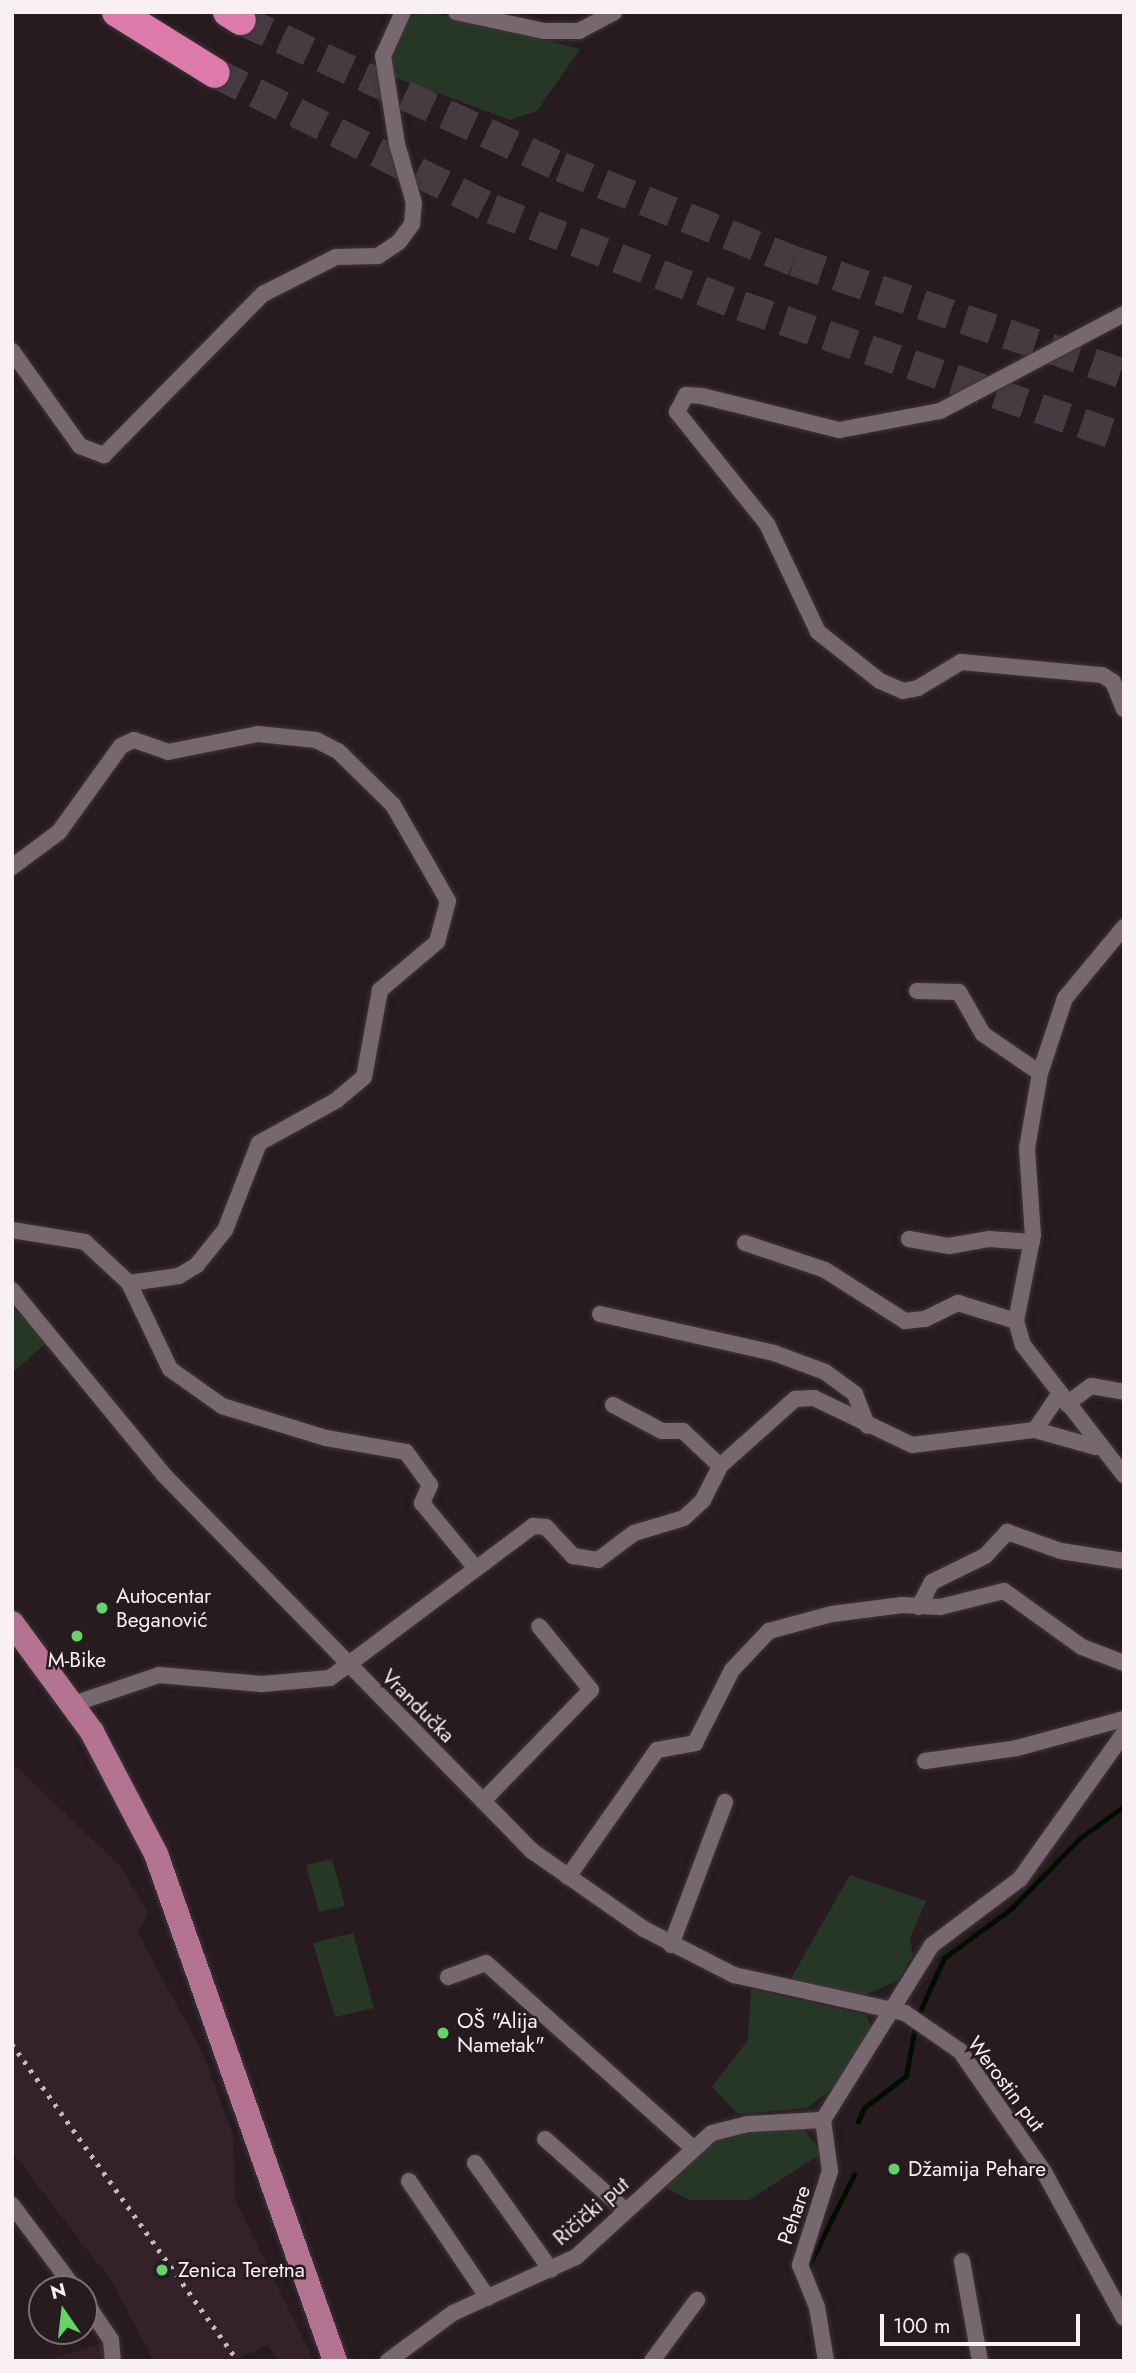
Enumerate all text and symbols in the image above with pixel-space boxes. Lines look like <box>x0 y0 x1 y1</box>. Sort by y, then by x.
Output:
place label: Autocentar Beganović <box>116 1583 211 1633</box>
marker: Autocentar Beganović <box>94 1600 110 1616</box>
marker: M-Bike <box>69 1628 85 1644</box>
place label: M-Bike <box>48 1647 106 1673</box>
street label: Vrandučka <box>376 1664 460 1748</box>
place label: OŠ "Alija Nametak" <box>457 2008 545 2058</box>
marker: OŠ "Alija Nametak" <box>435 2025 451 2041</box>
street label: Werostin put <box>962 2031 1050 2137</box>
place label: Džamija Pehare <box>908 2156 1046 2182</box>
marker: Džamija Pehare <box>886 2161 902 2177</box>
street label: Ričički put <box>548 2171 634 2251</box>
street label: Pehare <box>772 2182 816 2248</box>
place label: Zenica Teretna <box>178 2257 305 2283</box>
marker: Zenica Teretna <box>152 2260 172 2280</box>
north arrow <box>28 2275 98 2345</box>
text: N <box>48 2276 69 2306</box>
scale bar <box>884 2300 1084 2344</box>
text: 100 m <box>893 2311 950 2341</box>

